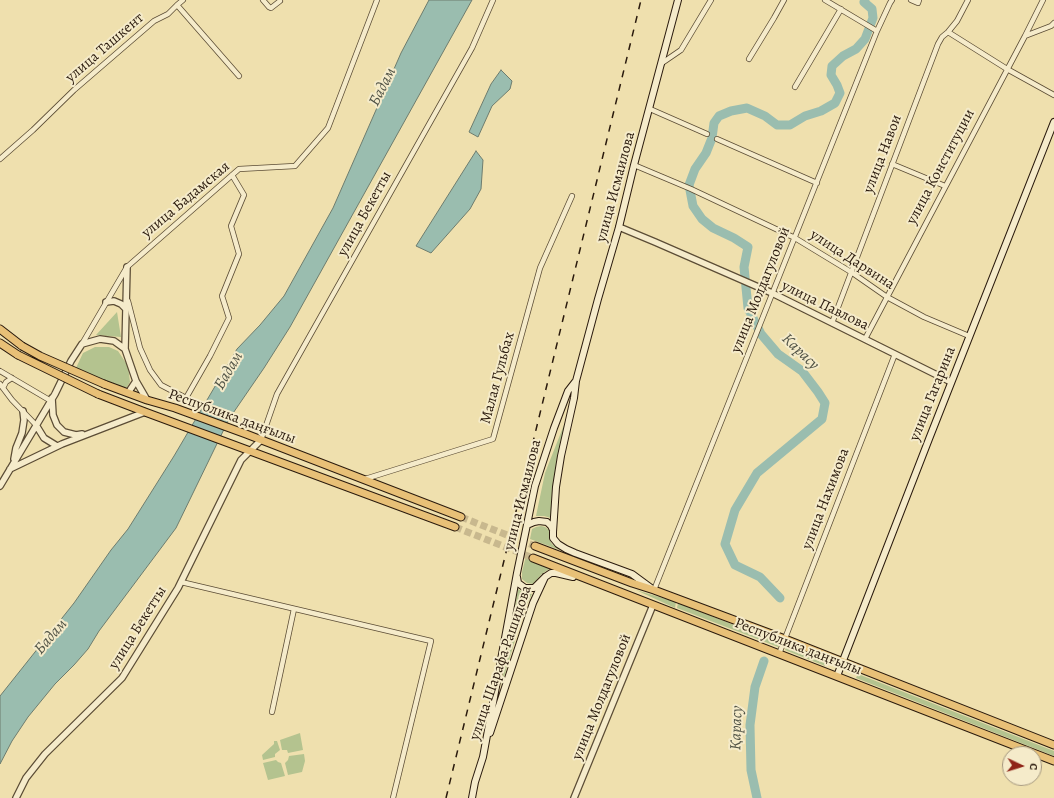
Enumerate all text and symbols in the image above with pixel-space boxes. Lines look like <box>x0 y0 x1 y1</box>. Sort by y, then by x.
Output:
street label: улица Ташкент <box>62 9 148 87</box>
water label: Бадам <box>365 65 401 109</box>
street label: улица Конституции <box>903 106 979 228</box>
street label: улица Навои <box>860 112 906 196</box>
street label: улица Исмаилова <box>593 130 639 244</box>
street label: улица Бадамская <box>138 158 234 242</box>
street label: улица Бекетты <box>334 168 396 260</box>
street label: улица Молдагуловой <box>727 224 795 356</box>
street label: улица Дарвина <box>806 226 898 294</box>
street label: улица Павлова <box>778 277 872 335</box>
street label: Малая Гульбах <box>477 330 519 426</box>
water label: Карасу <box>777 330 823 374</box>
street label: улица Гагарина <box>906 344 960 444</box>
water label: Бадам <box>210 349 248 393</box>
street label: Республика даңғылы <box>166 386 298 448</box>
street label: улица Исмаилова <box>501 438 545 552</box>
street label: улица Нахимова <box>798 446 854 552</box>
street label: улица Бекетты <box>105 583 171 673</box>
street label: улица Шарафа Рашидова <box>466 583 536 743</box>
street label: Республика даңғылы <box>732 614 864 680</box>
water label: Бадам <box>30 615 72 659</box>
street label: улица Молдагуловой <box>568 631 636 763</box>
water label: Қарасу <box>727 706 747 750</box>
north arrow <box>1002 746 1042 786</box>
text: С <box>1026 763 1041 771</box>

